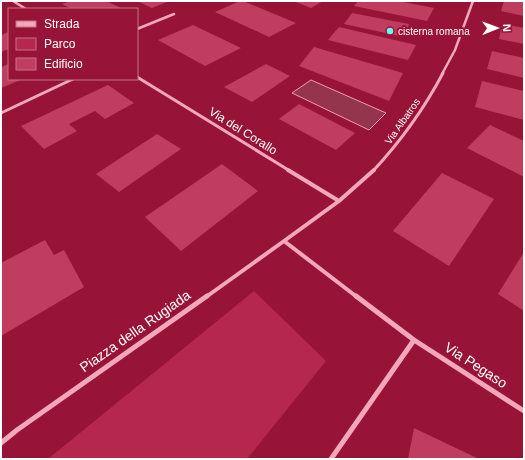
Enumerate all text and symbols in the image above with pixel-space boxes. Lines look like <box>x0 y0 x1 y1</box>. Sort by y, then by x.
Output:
legend <box>8 8 138 80</box>
north arrow <box>477 8 517 48</box>
text: Strada <box>44 17 80 31</box>
text: N <box>501 24 513 32</box>
marker: cisterna romana <box>385 26 395 36</box>
place label: cisterna romana <box>398 26 470 37</box>
text: Parco <box>44 37 76 51</box>
text: Edificio <box>44 57 83 71</box>
street label: Via Albatros <box>383 96 422 146</box>
street label: Via del Corallo <box>206 104 280 158</box>
street label: Piazza della Rugiada <box>77 287 194 375</box>
street label: Via Pegaso <box>442 339 510 391</box>

